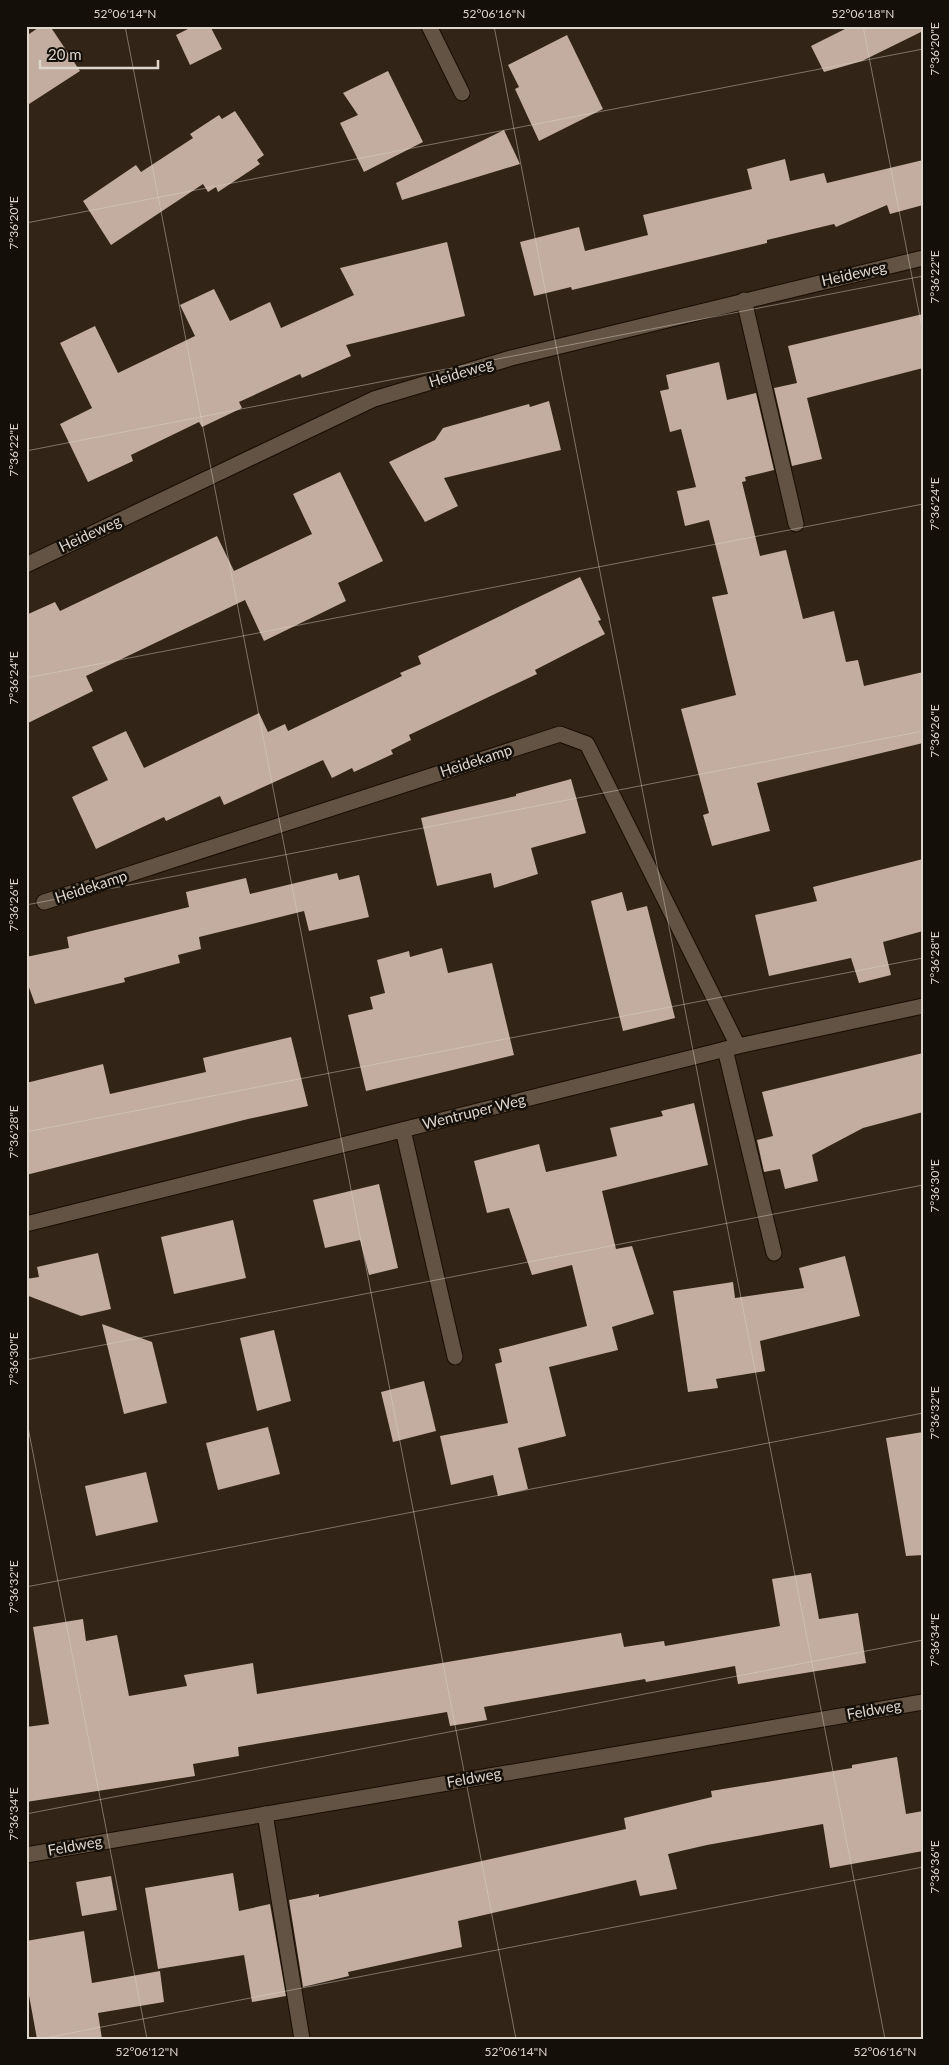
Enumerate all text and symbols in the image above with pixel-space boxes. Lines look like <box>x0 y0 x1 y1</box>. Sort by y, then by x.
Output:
text: 52°06'14"N <box>94 6 156 21</box>
text: 52°06'16"N <box>463 6 525 21</box>
text: 52°06'18"N <box>832 6 894 21</box>
text: 7°36'20"E <box>927 22 942 76</box>
scale bar <box>40 38 158 70</box>
text: 20 m <box>48 45 82 63</box>
text: 7°36'20"E <box>6 196 21 250</box>
text: 7°36'22"E <box>927 250 942 304</box>
street label: Heideweg <box>819 257 888 289</box>
street label: Heideweg <box>426 354 495 390</box>
text: 7°36'22"E <box>6 423 21 477</box>
text: 7°36'24"E <box>927 477 942 531</box>
street label: Heideweg <box>56 511 124 555</box>
text: 7°36'24"E <box>6 651 21 705</box>
text: 7°36'26"E <box>927 704 942 758</box>
street label: Heidekamp <box>437 740 514 780</box>
street label: Heidekamp <box>52 866 129 906</box>
text: 7°36'26"E <box>6 878 21 932</box>
text: 7°36'28"E <box>927 931 942 985</box>
street label: Wentruper Weg <box>420 1089 527 1133</box>
text: 7°36'28"E <box>6 1105 21 1159</box>
text: 7°36'30"E <box>927 1159 942 1213</box>
text: 7°36'30"E <box>6 1332 21 1386</box>
text: 7°36'32"E <box>927 1386 942 1440</box>
text: 7°36'32"E <box>6 1560 21 1614</box>
text: 7°36'34"E <box>927 1613 942 1667</box>
street label: Feldweg <box>845 1695 903 1723</box>
street label: Feldweg <box>445 1763 503 1791</box>
text: 7°36'34"E <box>6 1787 21 1841</box>
street label: Feldweg <box>46 1831 104 1859</box>
text: 7°36'36"E <box>927 1840 942 1894</box>
text: 52°06'12"N <box>116 2044 178 2059</box>
text: 52°06'14"N <box>485 2044 547 2059</box>
text: 52°06'16"N <box>854 2044 916 2059</box>

